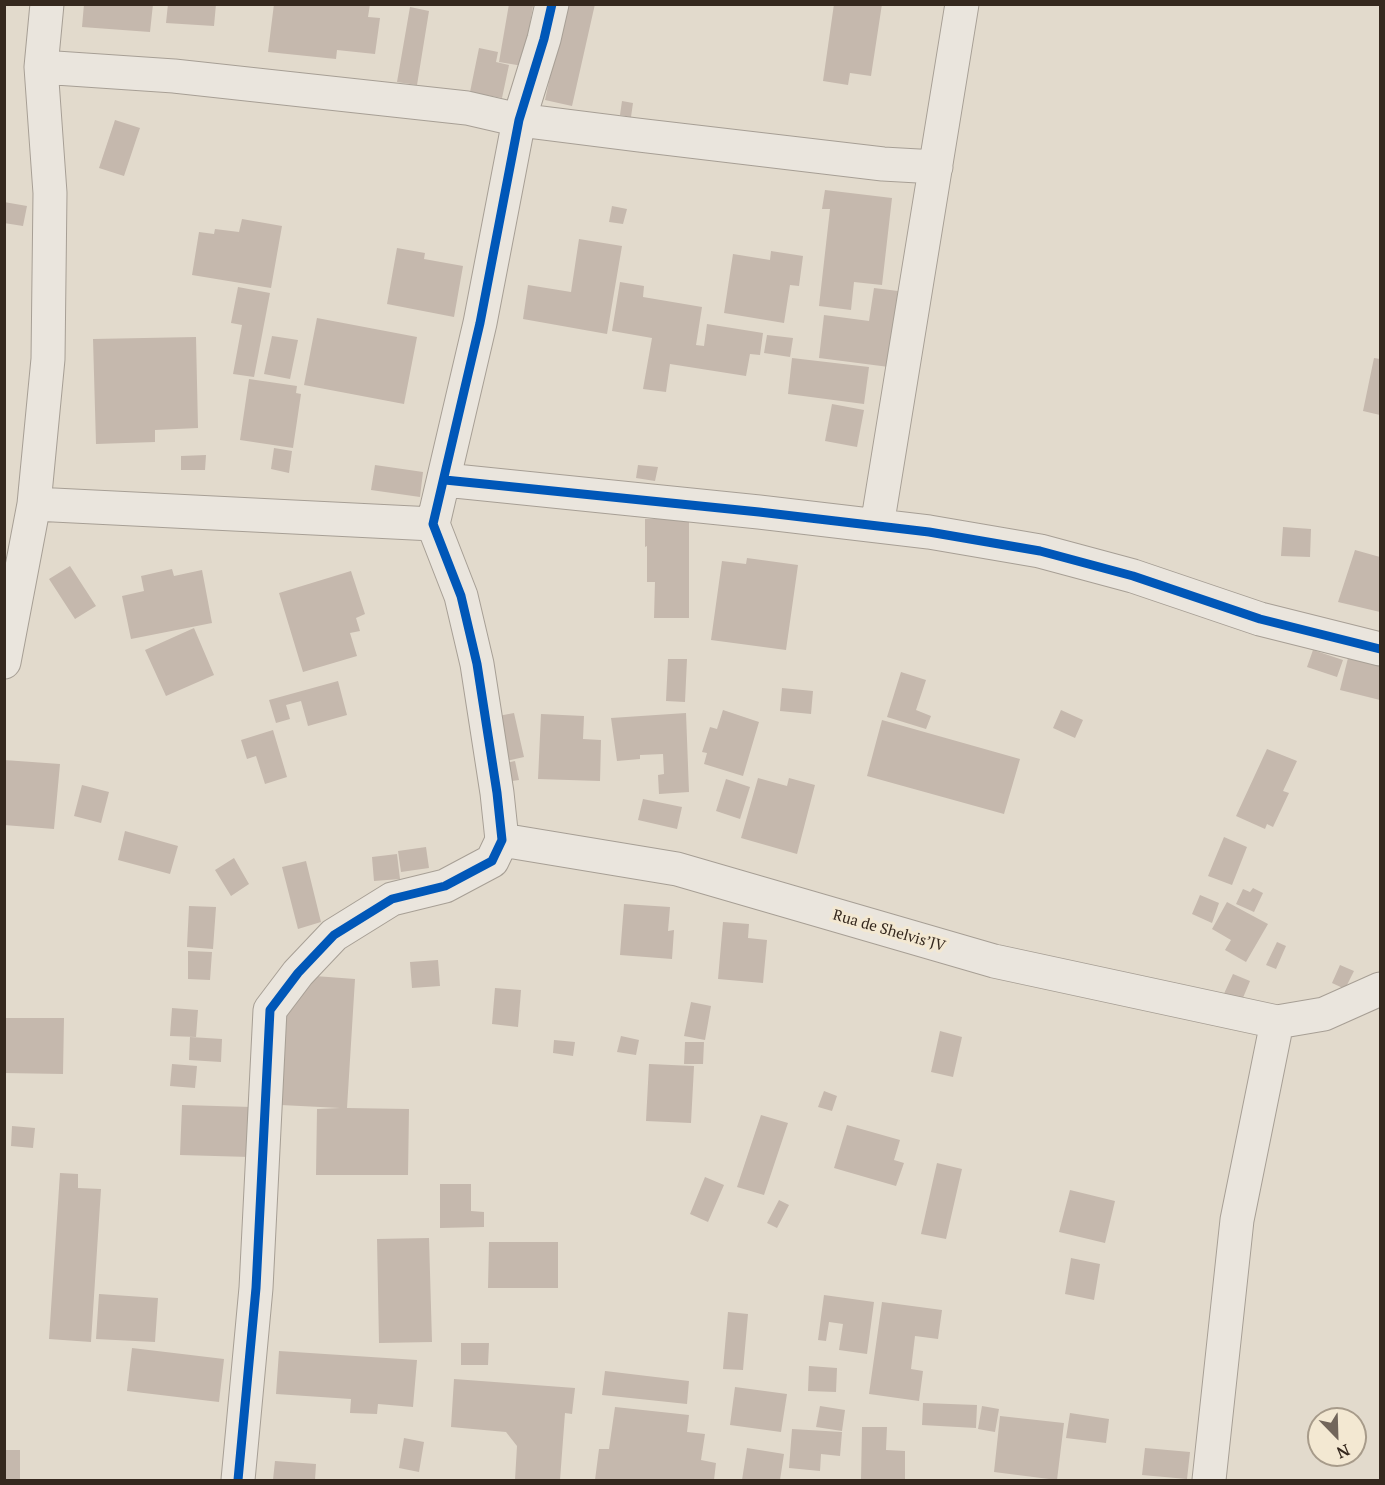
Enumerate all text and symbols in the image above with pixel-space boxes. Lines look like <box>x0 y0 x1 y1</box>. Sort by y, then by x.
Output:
street label: Rua de Shelvis’JV <box>831 906 947 956</box>
north arrow <box>1307 1407 1367 1467</box>
text: N <box>1333 1439 1353 1464</box>

